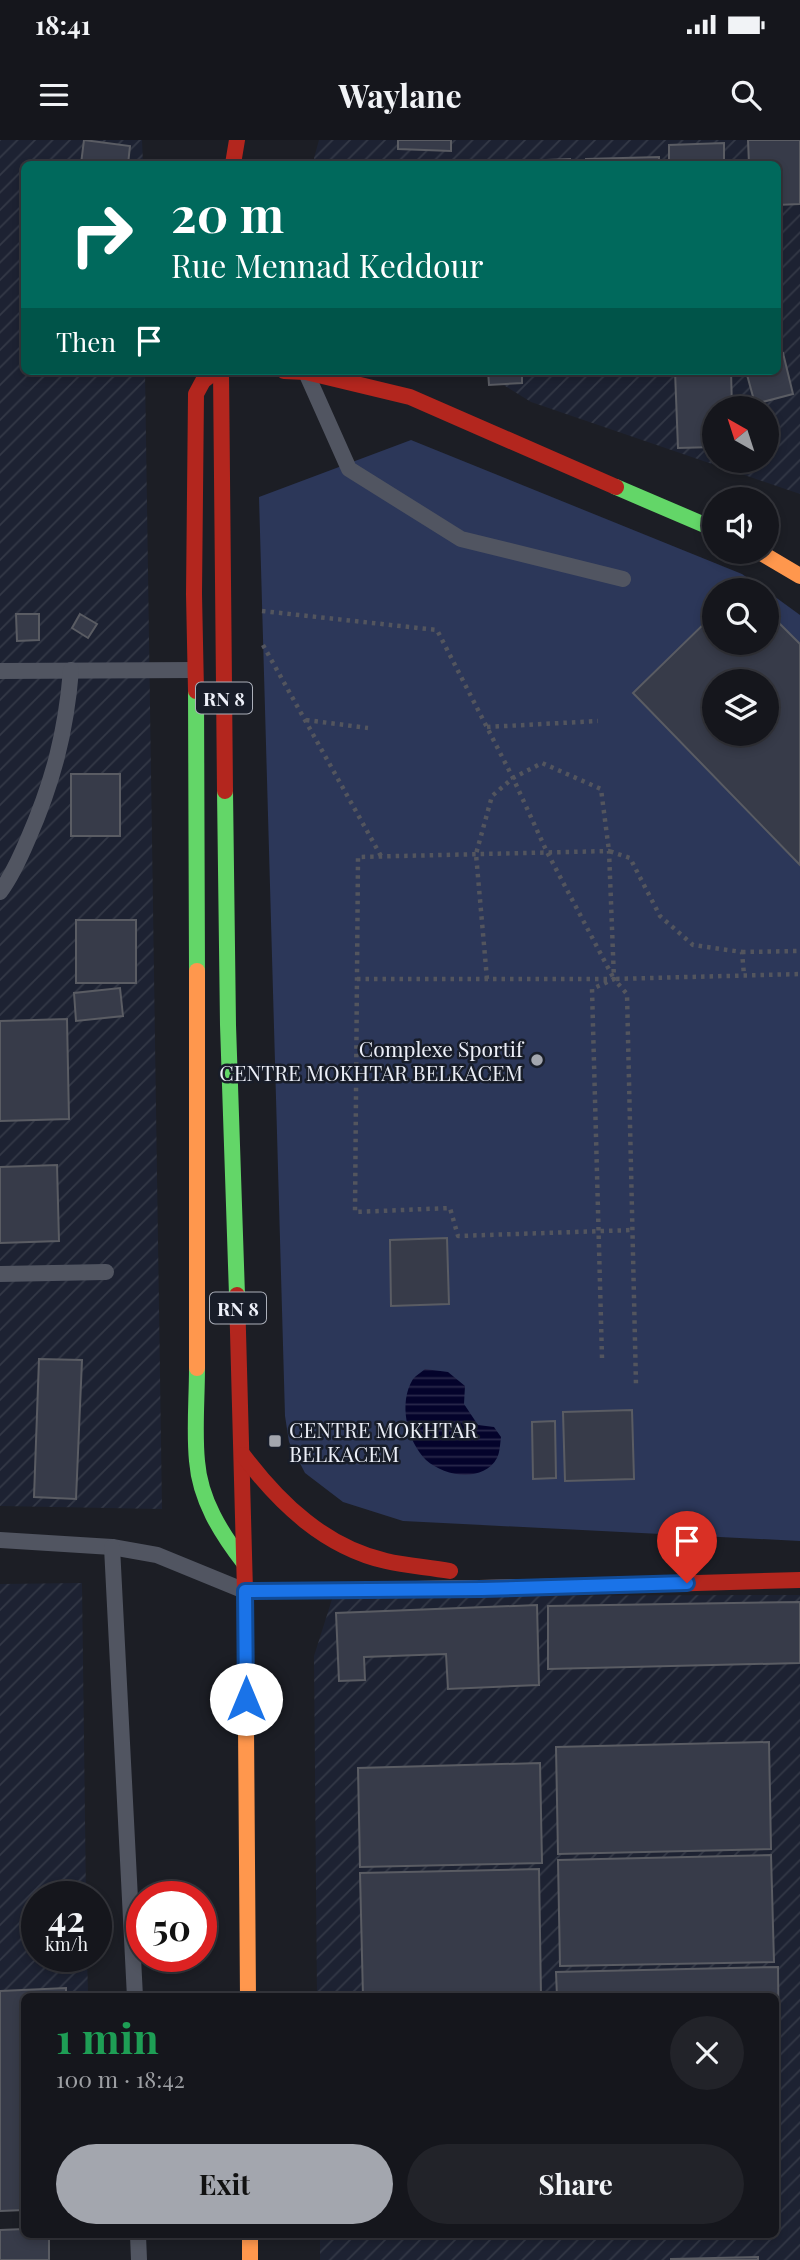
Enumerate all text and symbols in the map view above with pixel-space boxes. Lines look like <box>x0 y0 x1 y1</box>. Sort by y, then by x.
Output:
text: 18:41 <box>35 7 91 42</box>
text: Waylane <box>338 73 462 116</box>
icon: menu <box>35 76 73 114</box>
icon: search <box>727 76 765 114</box>
text: 20 m <box>171 180 284 245</box>
icon: right <box>56 189 147 280</box>
text: Rue Mennad Keddour <box>171 243 483 286</box>
icon: arrive <box>130 322 168 360</box>
text: Then <box>56 324 116 359</box>
north arrow <box>702 396 779 472</box>
map controls <box>702 396 779 746</box>
button: sound <box>702 487 779 564</box>
button: search <box>702 578 779 655</box>
button: layers <box>702 669 779 746</box>
road number: RN 8 <box>196 682 252 713</box>
place label: Complexe Sportif CENTRE MOKHTAR BELKACEM <box>219 1034 525 1086</box>
marker: Complexe Sportif CENTRE MOKHTAR BELKACEM <box>529 1052 545 1068</box>
road number: RN 8 <box>210 1292 266 1324</box>
place label: CENTRE MOKHTAR BELKACEM <box>289 1415 478 1467</box>
marker: CENTRE MOKHTAR BELKACEM <box>267 1433 283 1449</box>
pin <box>657 1511 717 1583</box>
icon: arrive <box>668 1522 706 1560</box>
position arrow <box>209 1662 283 1736</box>
speed limit sign: 50 <box>126 1881 217 1972</box>
text: 42 <box>48 1894 85 1941</box>
text: km/h <box>45 1932 88 1956</box>
text: 1 min <box>56 2009 159 2065</box>
button: close <box>670 2016 744 2090</box>
text: 100 m · 18:42 <box>56 2063 185 2094</box>
button: Exit <box>56 2144 393 2224</box>
button: Share <box>407 2144 744 2224</box>

